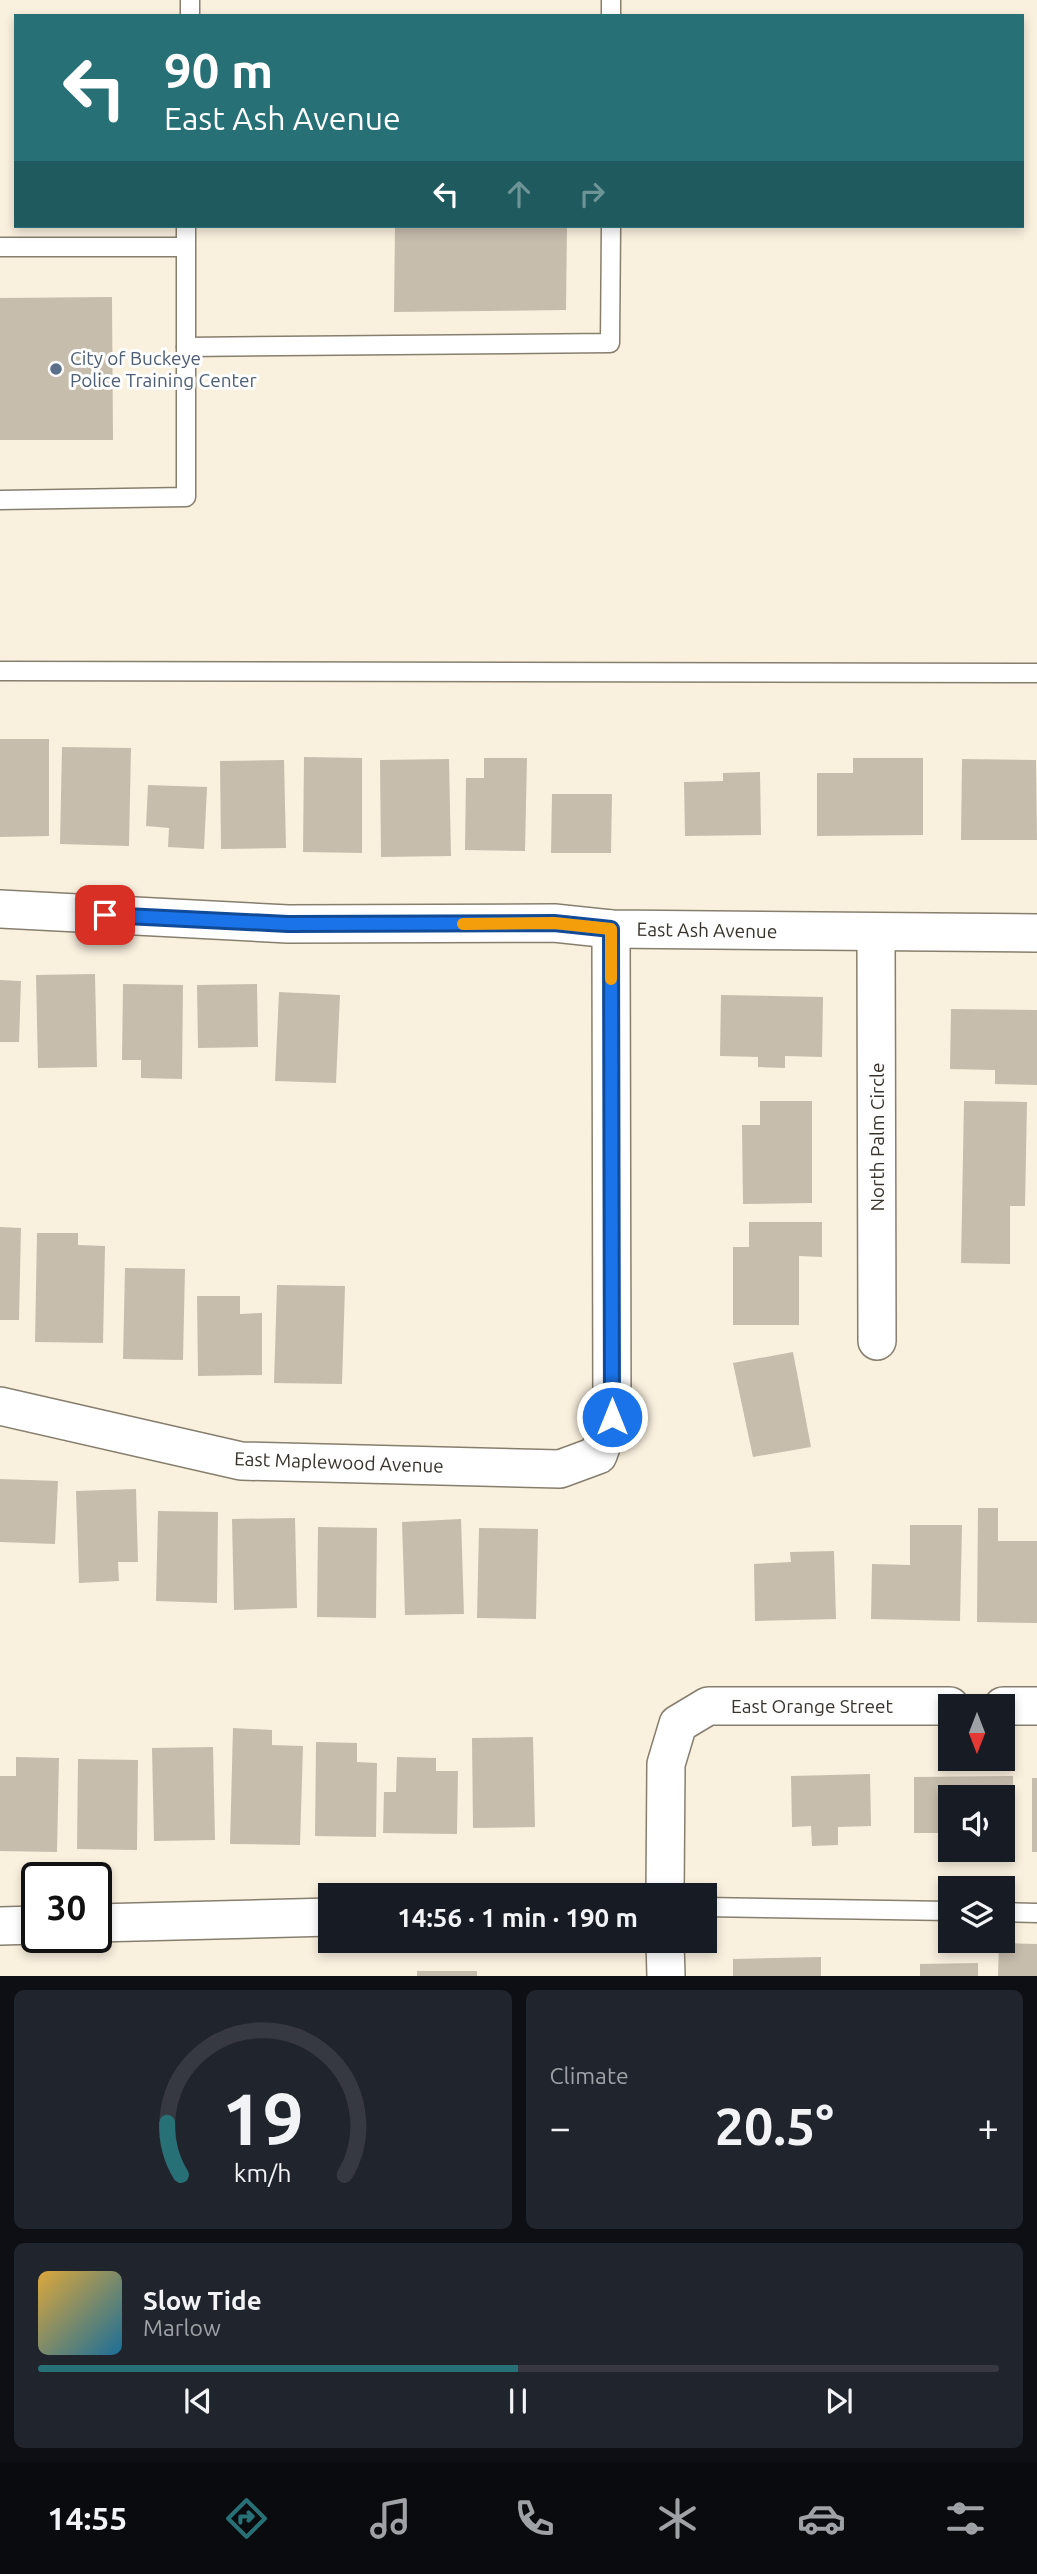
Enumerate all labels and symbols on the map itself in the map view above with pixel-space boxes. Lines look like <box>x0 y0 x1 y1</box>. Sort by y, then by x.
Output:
place label: City of Buckeye Police Training Center <box>70 347 257 391</box>
marker: City of Buckeye Police Training Center <box>48 361 64 377</box>
pin <box>75 885 135 945</box>
street label: East Ash Avenue <box>637 918 777 942</box>
street label: North Palm Circle <box>866 1063 888 1211</box>
position arrow <box>575 1380 649 1454</box>
street label: East Maplewood Avenue <box>234 1447 444 1477</box>
north arrow <box>938 1694 1015 1771</box>
street label: East Orange Street <box>731 1695 893 1717</box>
speed limit sign: 30 <box>21 1862 112 1953</box>

